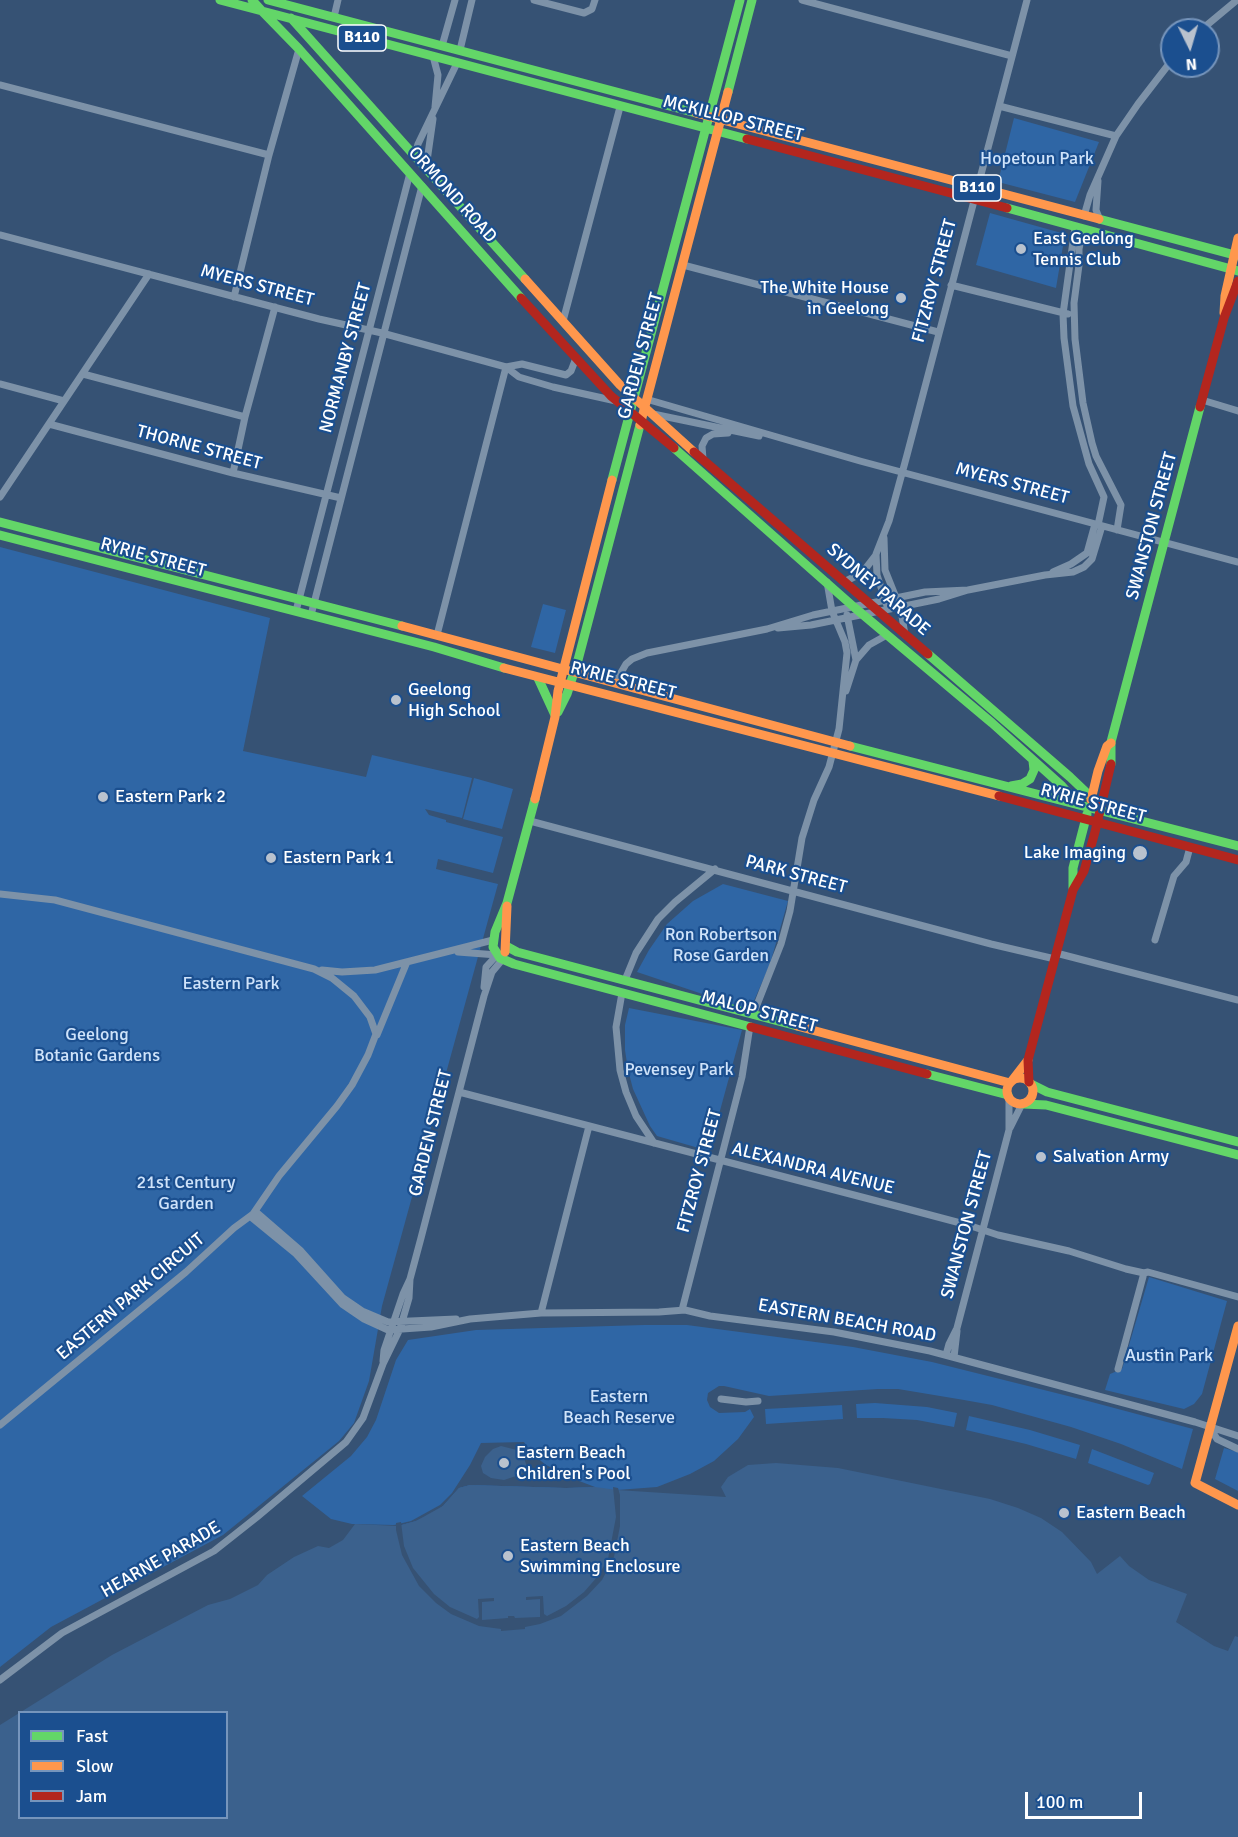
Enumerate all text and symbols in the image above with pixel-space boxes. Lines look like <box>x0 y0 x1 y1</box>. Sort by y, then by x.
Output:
north arrow <box>1160 18 1220 78</box>
road number: B110 <box>338 25 386 51</box>
text: N <box>1185 53 1198 74</box>
street label: MCKILLOP STREET <box>661 91 805 147</box>
street label: ORMOND ROAD <box>403 143 501 247</box>
park label: Hopetoun Park <box>980 148 1094 170</box>
road number: B110 <box>953 175 1001 201</box>
street label: FITZROY STREET <box>908 217 962 345</box>
place label: East Geelong Tennis Club <box>1033 228 1134 270</box>
marker: East Geelong Tennis Club <box>1014 242 1028 256</box>
street label: MYERS STREET <box>198 260 316 312</box>
place label: The White House in Geelong <box>760 277 889 320</box>
street label: NORMANBY STREET <box>316 281 376 435</box>
street label: GARDEN STREET <box>614 290 668 422</box>
marker: The White House in Geelong <box>894 291 908 305</box>
street label: THORNE STREET <box>134 421 264 475</box>
street label: SWANSTON STREET <box>1122 450 1182 602</box>
street label: MYERS STREET <box>953 458 1071 510</box>
street label: RYRIE STREET <box>98 534 208 582</box>
street label: SYDNEY PARADE <box>822 539 934 641</box>
street label: RYRIE STREET <box>568 657 678 705</box>
place label: Geelong High School <box>408 679 501 722</box>
marker: Geelong High School <box>389 693 403 707</box>
street label: RYRIE STREET <box>1038 780 1148 828</box>
place label: Eastern Park 2 <box>115 786 226 808</box>
marker: Eastern Park 2 <box>96 790 110 804</box>
place label: Lake Imaging <box>1024 842 1126 864</box>
marker: Lake Imaging <box>1131 844 1149 862</box>
place label: Eastern Park 1 <box>283 847 394 869</box>
marker: Eastern Park 1 <box>264 851 278 865</box>
street label: PARK STREET <box>743 851 849 899</box>
park label: Ron Robertson Rose Garden <box>665 924 777 966</box>
park label: Eastern Park <box>182 973 280 995</box>
street label: MALOP STREET <box>699 986 819 1038</box>
park label: Geelong Botanic Gardens <box>34 1024 160 1066</box>
park label: Pevensey Park <box>625 1059 733 1081</box>
street label: GARDEN STREET <box>405 1067 457 1199</box>
street label: FITZROY STREET <box>673 1107 727 1235</box>
street label: ALEXANDRA AVENUE <box>729 1138 897 1200</box>
place label: Salvation Army <box>1053 1146 1169 1168</box>
street label: SWANSTON STREET <box>937 1149 997 1301</box>
marker: Salvation Army <box>1034 1150 1048 1164</box>
park label: 21st Century Garden <box>137 1172 235 1214</box>
street label: EASTERN PARK CIRCUIT <box>53 1229 209 1365</box>
street label: EASTERN BEACH ROAD <box>756 1295 938 1347</box>
park label: Austin Park <box>1125 1345 1213 1367</box>
park label: Eastern Beach Reserve <box>563 1386 675 1428</box>
place label: Eastern Beach Children's Pool <box>516 1442 631 1484</box>
marker: Eastern Beach Children's Pool <box>497 1456 511 1470</box>
place label: Eastern Beach <box>1076 1502 1186 1524</box>
marker: Eastern Beach <box>1057 1506 1071 1520</box>
street label: HEARNE PARADE <box>97 1517 225 1603</box>
place label: Eastern Beach Swimming Enclosure <box>520 1535 681 1578</box>
marker: Eastern Beach Swimming Enclosure <box>501 1549 515 1563</box>
legend <box>18 1711 228 1819</box>
text: Fast <box>76 1725 108 1747</box>
text: Slow <box>76 1755 113 1777</box>
scale bar <box>1028 1780 1145 1818</box>
text: Jam <box>76 1785 107 1807</box>
text: 100 m <box>1036 1791 1083 1813</box>

